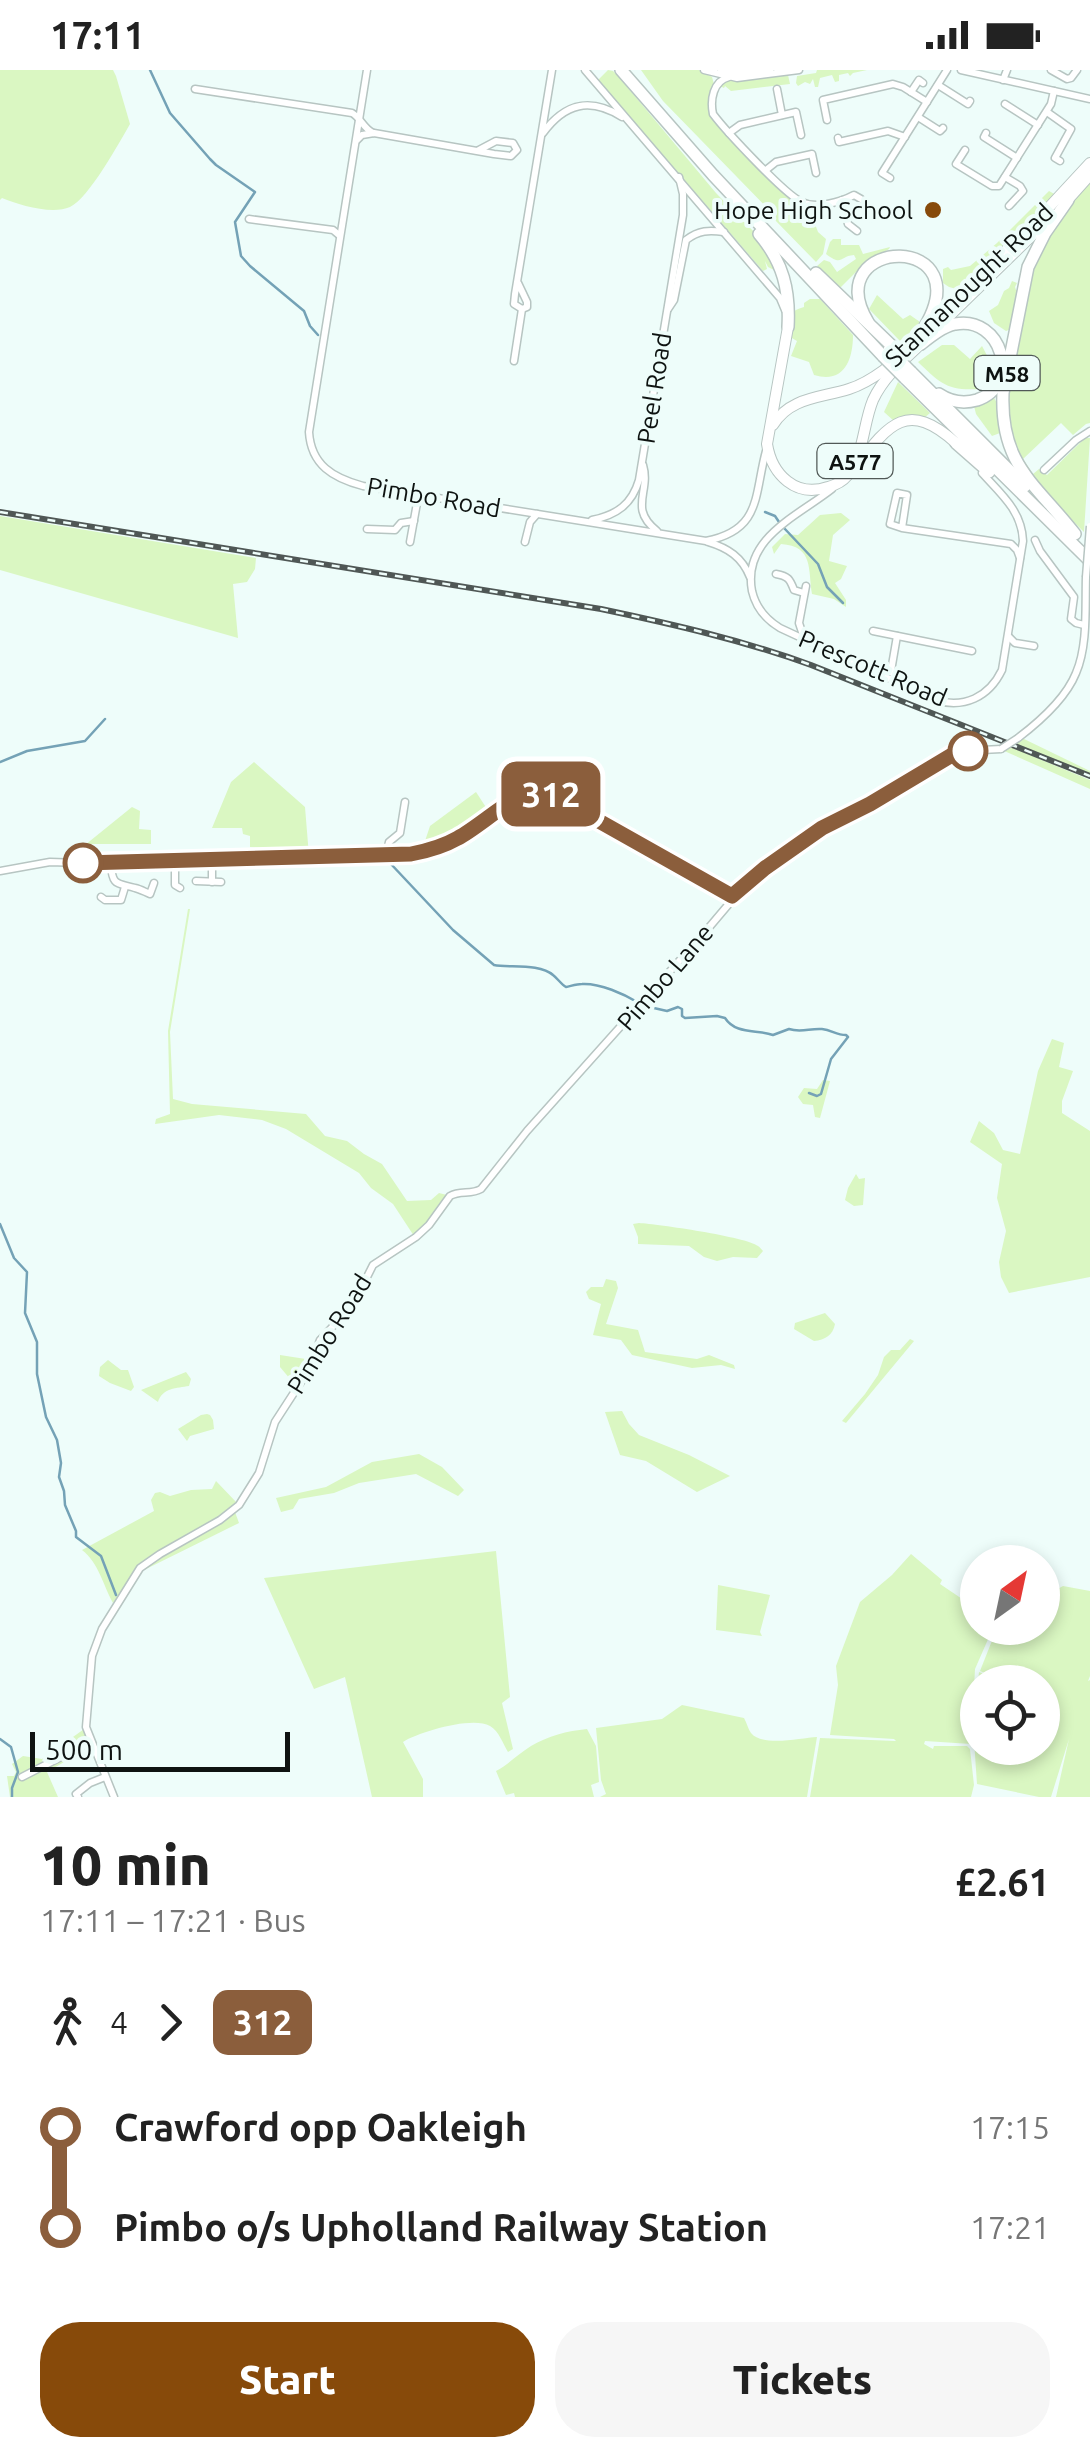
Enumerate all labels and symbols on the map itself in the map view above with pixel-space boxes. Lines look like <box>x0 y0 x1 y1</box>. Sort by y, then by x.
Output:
place label: Hope High School <box>714 196 913 224</box>
street label: Stannanought Road <box>879 198 1059 372</box>
marker: Hope High School <box>922 199 944 221</box>
street label: Peel Road <box>631 331 677 445</box>
road number: M58 <box>974 356 1040 390</box>
road number: A577 <box>818 444 892 478</box>
street label: Pimbo Road <box>365 471 503 523</box>
street label: Prescott Road <box>795 624 951 712</box>
unlabelled marker <box>949 732 987 770</box>
line badge: 312 <box>494 762 608 826</box>
unlabelled marker <box>64 844 102 882</box>
street label: Pimbo Lane <box>611 918 719 1036</box>
street label: Pimbo Road <box>281 1269 377 1399</box>
north arrow <box>960 1545 1060 1645</box>
scale bar <box>30 1727 290 1772</box>

